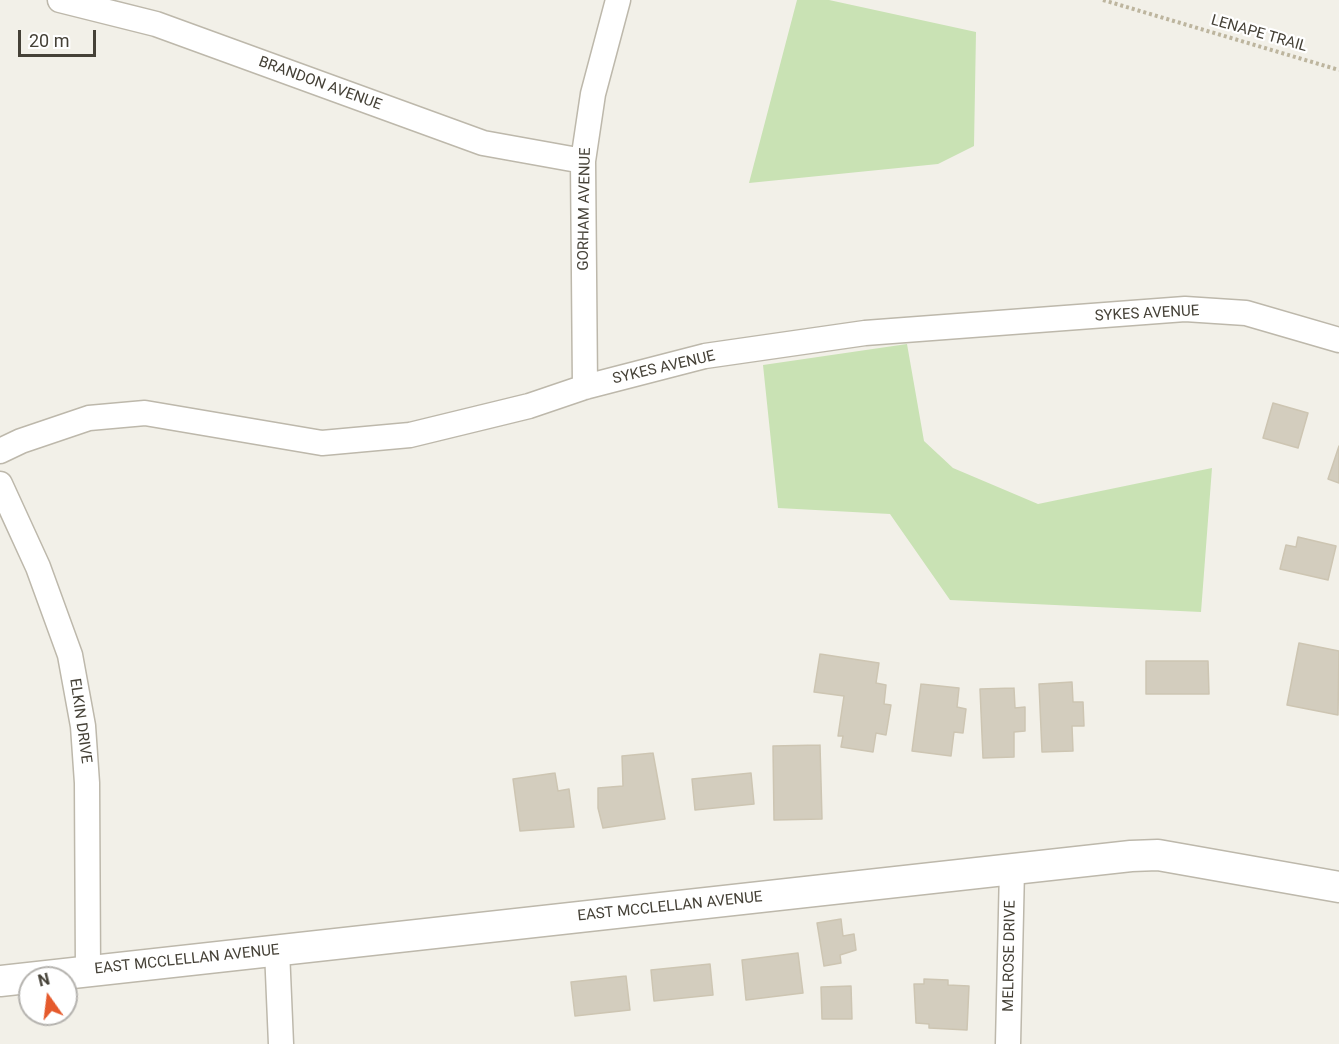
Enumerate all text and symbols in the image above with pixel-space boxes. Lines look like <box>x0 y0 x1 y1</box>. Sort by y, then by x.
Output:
street label: LENAPE TRAIL <box>1209 12 1309 56</box>
scale bar <box>21 18 99 56</box>
text: 20 m <box>29 30 69 51</box>
street label: BRANDON AVENUE <box>256 53 384 115</box>
street label: GORHAM AVENUE <box>575 147 595 271</box>
street label: SYKES AVENUE <box>1094 302 1200 326</box>
street label: SYKES AVENUE <box>611 347 717 389</box>
street label: ELKIN DRIVE <box>65 677 95 765</box>
street label: EAST MCCLELLAN AVENUE <box>577 888 763 926</box>
street label: MELROSE DRIVE <box>1000 900 1020 1012</box>
street label: EAST MCCLELLAN AVENUE <box>94 941 280 979</box>
north arrow <box>18 966 78 1026</box>
text: N <box>36 969 52 991</box>

